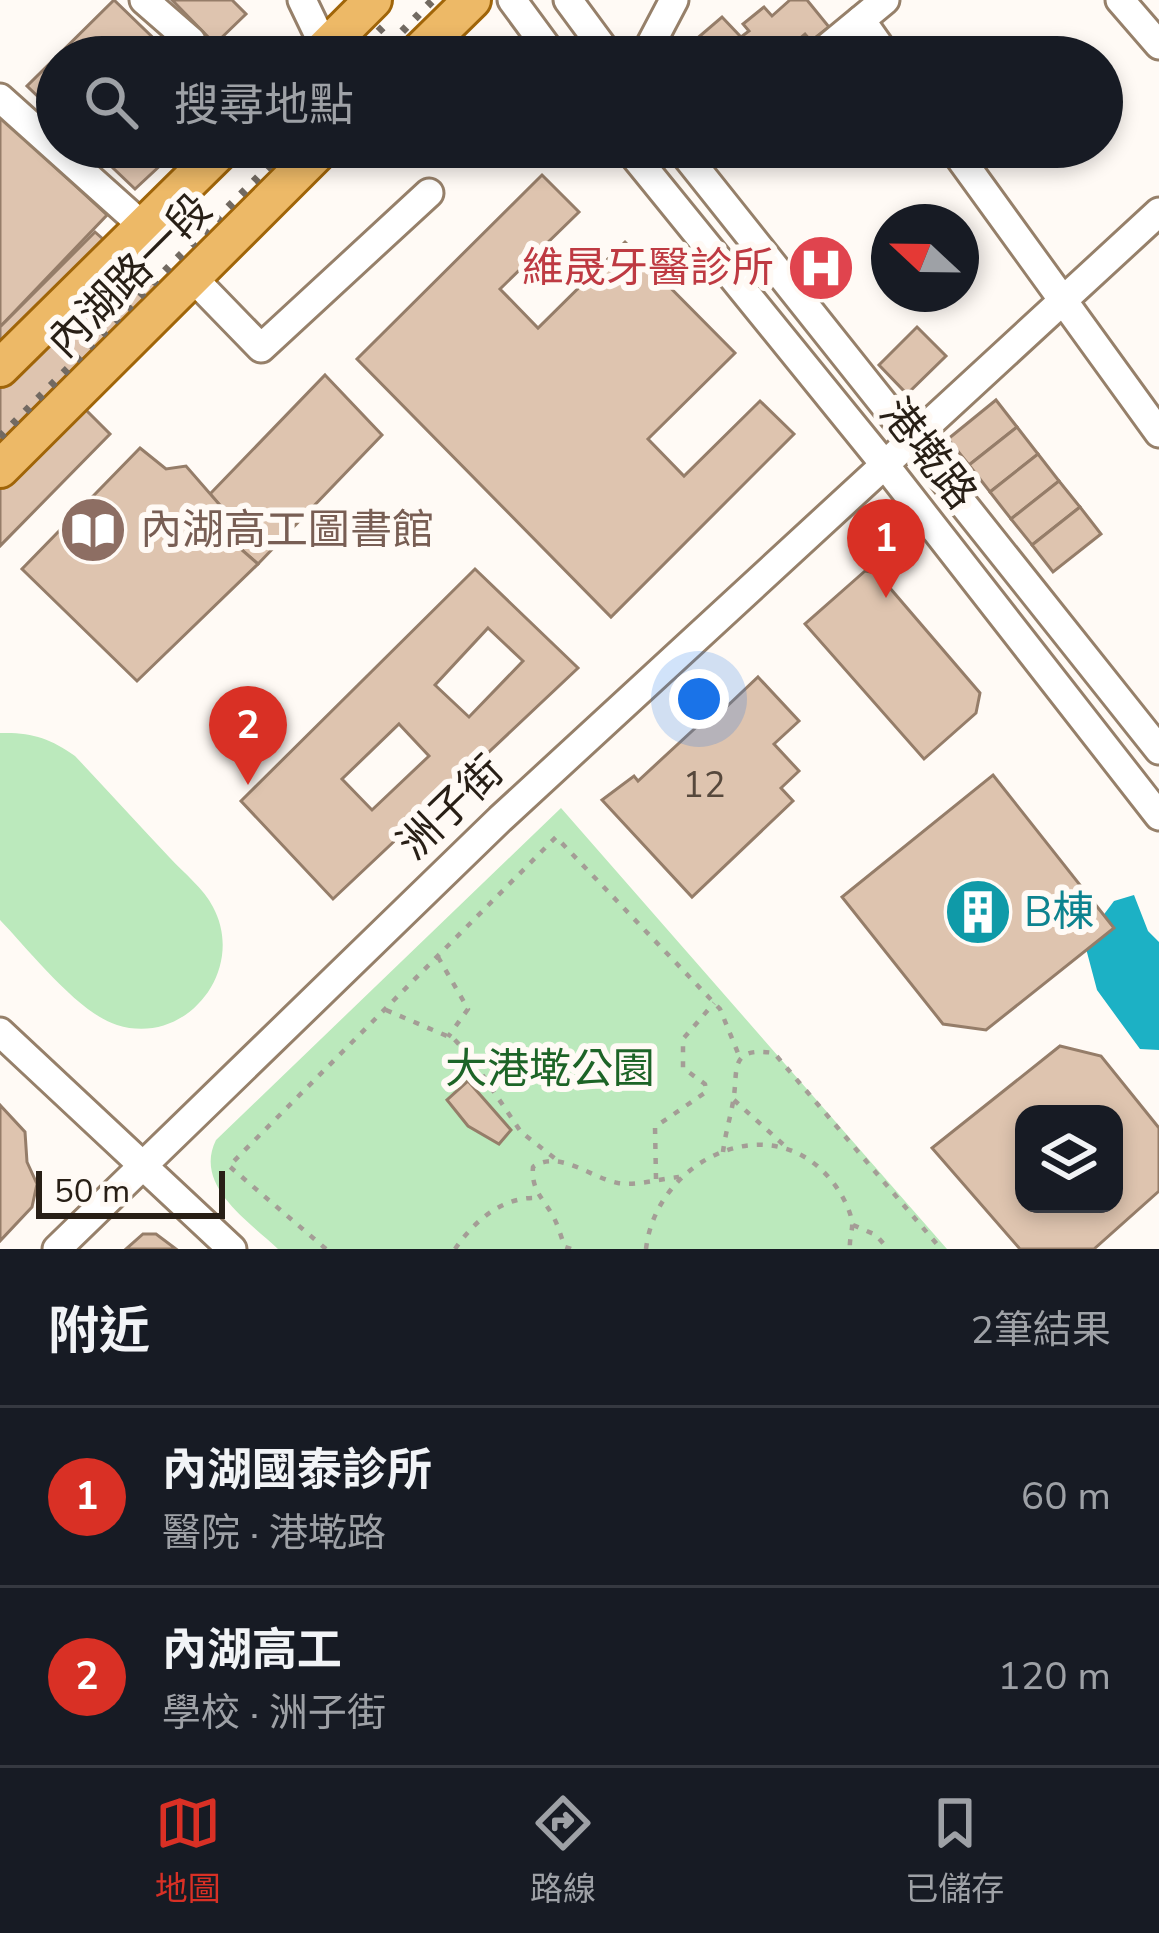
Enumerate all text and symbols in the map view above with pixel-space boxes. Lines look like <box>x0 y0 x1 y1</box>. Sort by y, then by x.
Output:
search box <box>36 36 1123 168</box>
icon: search <box>78 69 144 135</box>
text: 搜尋地點 <box>174 75 354 136</box>
street label: 內湖路一段 <box>36 182 224 370</box>
north arrow <box>871 204 979 312</box>
hospital icon: 維晟牙醫診所 <box>786 233 856 303</box>
place label: 維晟牙醫診所 <box>522 240 774 297</box>
street label: 港墘路 <box>867 387 989 521</box>
library icon: 內湖高工圖書館 <box>58 495 128 565</box>
pin: 1 <box>847 499 925 598</box>
place label: 內湖高工圖書館 <box>140 502 434 559</box>
your location <box>669 669 729 729</box>
pin: 2 <box>209 686 287 785</box>
street label: 洲子街 <box>386 744 516 872</box>
house number: 12 <box>682 761 726 810</box>
building icon: B棟 <box>943 877 1013 947</box>
place label: B棟 <box>1024 884 1094 941</box>
park label: 大港墘公園 <box>445 1041 655 1098</box>
map controls <box>1015 1105 1123 1213</box>
button: layers <box>1015 1105 1123 1213</box>
scale bar <box>36 1165 225 1218</box>
text: 50 m <box>54 1169 130 1214</box>
text: 附近 <box>48 1296 150 1366</box>
text: 2筆結果 <box>971 1304 1111 1357</box>
text: 內湖國泰診所 <box>162 1440 432 1501</box>
text: 1 <box>75 1470 99 1523</box>
text: 60 m <box>1021 1470 1111 1523</box>
text: 醫院 · 港墘路 <box>162 1507 386 1560</box>
text: 內湖高工 <box>162 1620 342 1681</box>
text: 2 <box>75 1650 99 1703</box>
text: 120 m <box>997 1650 1111 1703</box>
text: 學校 · 洲子街 <box>162 1687 386 1740</box>
tab: 地圖 <box>155 1790 221 1912</box>
tab: 路線 <box>530 1790 596 1912</box>
tab: 已儲存 <box>905 1790 1004 1912</box>

